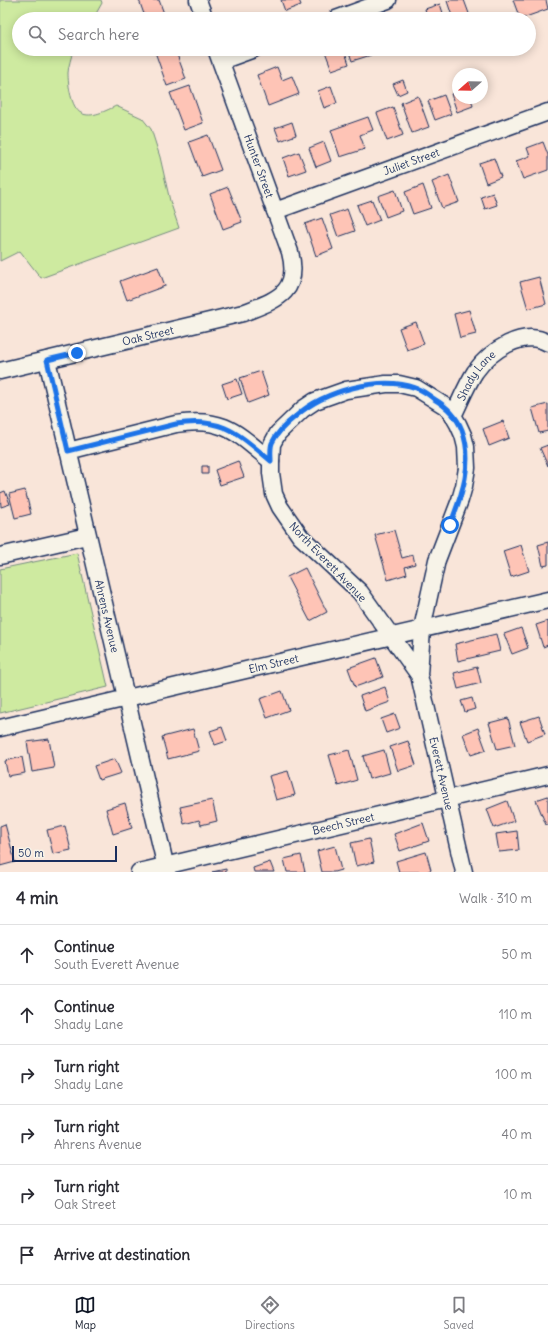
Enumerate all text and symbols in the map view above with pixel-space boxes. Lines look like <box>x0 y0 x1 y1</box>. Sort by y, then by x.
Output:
search box <box>12 12 536 56</box>
icon: search <box>26 23 48 45</box>
text: Search here <box>58 25 139 44</box>
north arrow <box>452 68 488 104</box>
street label: Hunter Street <box>241 132 277 200</box>
street label: Juliet Street <box>381 145 442 178</box>
street label: Oak Street <box>121 323 175 349</box>
route end <box>68 344 86 362</box>
street label: Shady Lane <box>454 347 498 403</box>
route start <box>441 516 459 534</box>
street label: North Everett Avenue <box>286 519 370 605</box>
street label: Ahrens Avenue <box>92 578 122 654</box>
street label: Elm Street <box>247 651 300 676</box>
street label: Everett Avenue <box>426 736 457 812</box>
street label: Beech Street <box>311 809 376 838</box>
scale bar <box>12 844 117 863</box>
text: 50 m <box>18 846 44 860</box>
text: 4 min <box>16 887 58 909</box>
text: Walk · 310 m <box>459 890 532 907</box>
text: Continue <box>54 937 115 956</box>
icon: ahead <box>16 944 38 966</box>
text: 50 m <box>501 946 532 963</box>
text: South Everett Avenue <box>54 956 179 973</box>
text: Continue <box>54 997 115 1016</box>
icon: ahead <box>16 1004 38 1026</box>
text: 110 m <box>499 1006 532 1023</box>
text: Shady Lane <box>54 1016 123 1033</box>
text: Turn right <box>54 1057 119 1076</box>
icon: right <box>16 1064 38 1086</box>
text: 100 m <box>495 1066 532 1083</box>
text: Shady Lane <box>54 1076 123 1093</box>
text: Turn right <box>54 1117 119 1136</box>
icon: right <box>16 1124 38 1146</box>
text: 40 m <box>501 1126 532 1143</box>
text: Ahrens Avenue <box>54 1136 142 1153</box>
text: Turn right <box>54 1177 119 1196</box>
icon: right <box>16 1184 38 1206</box>
text: 10 m <box>504 1186 532 1203</box>
text: Oak Street <box>54 1196 116 1213</box>
icon: arrive <box>16 1244 38 1266</box>
text: Arrive at destination <box>54 1245 190 1264</box>
tab: Map <box>74 1294 96 1332</box>
tab: Directions <box>245 1294 295 1332</box>
tab: Saved <box>443 1294 474 1332</box>

